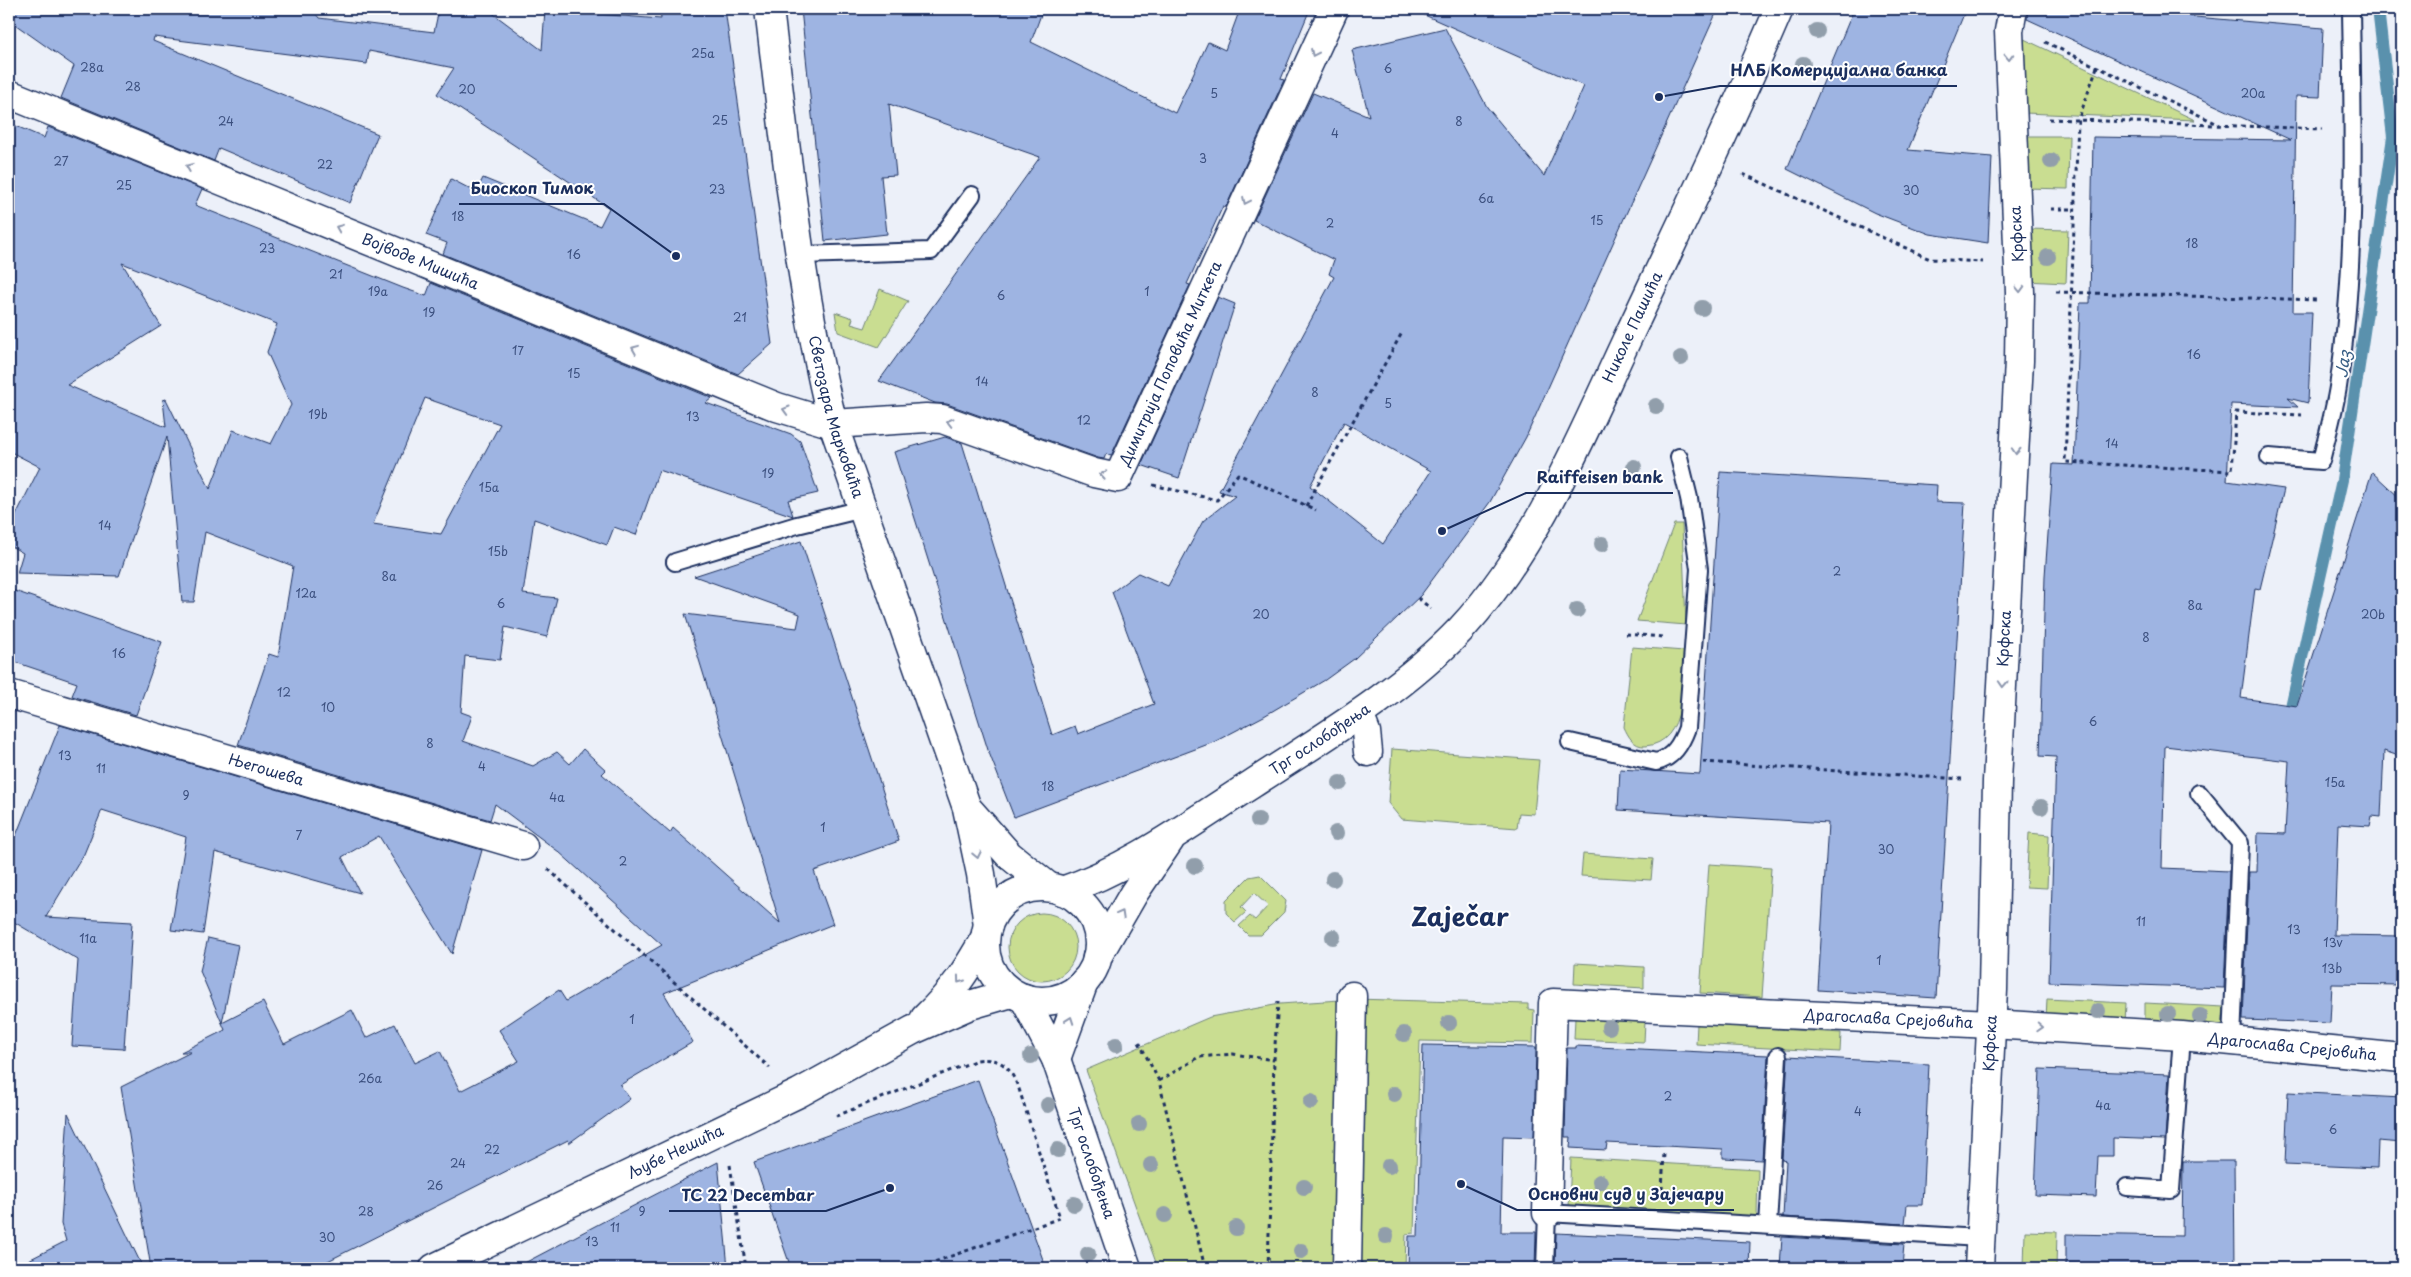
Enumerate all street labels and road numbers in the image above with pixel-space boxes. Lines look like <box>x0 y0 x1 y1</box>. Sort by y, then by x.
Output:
street label: Крфска <box>2003 205 2028 263</box>
street label: Војводе Мишића <box>359 226 483 295</box>
street label: Димитрија Поповића Миткета <box>1112 256 1227 470</box>
street label: Николе Пашића <box>1595 267 1667 386</box>
street label: Светозара Марковића <box>804 333 871 501</box>
street label: Крфска <box>1990 609 2016 667</box>
street label: Трг ослобођења <box>1264 696 1375 780</box>
street label: Његошева <box>226 746 308 791</box>
street label: Драгослава Срејовића <box>1802 1002 1974 1033</box>
street label: Крфска <box>1976 1014 2002 1072</box>
street label: Драгослава Срејовића <box>2206 1026 2379 1065</box>
street label: Трг ослобођења <box>1063 1104 1123 1222</box>
street label: Љубе Нешића <box>623 1118 727 1184</box>

